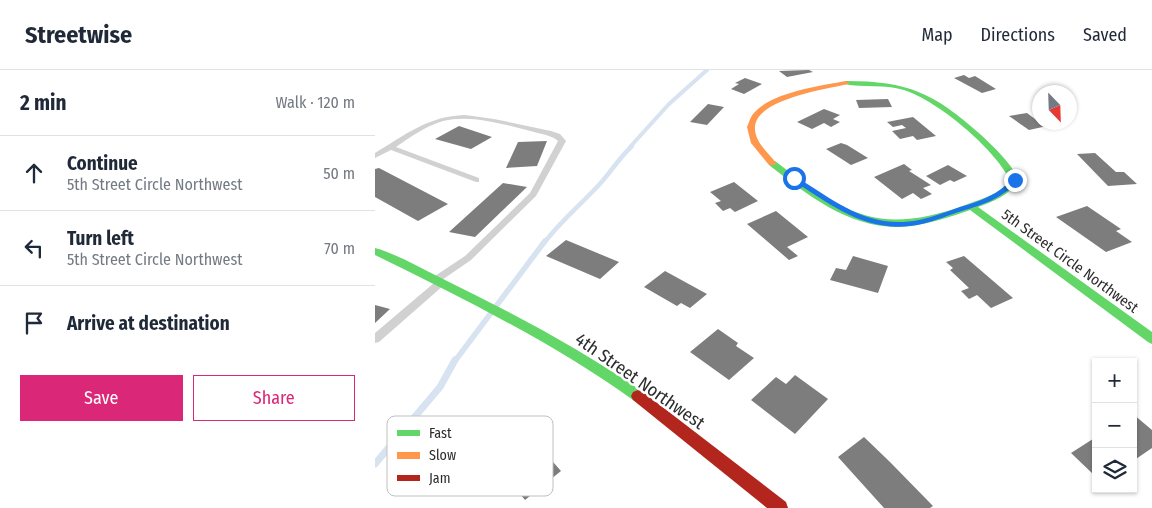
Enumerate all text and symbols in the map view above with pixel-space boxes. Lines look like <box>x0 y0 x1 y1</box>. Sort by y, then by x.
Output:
text: Streetwise <box>25 21 132 49</box>
text: Map <box>921 24 953 46</box>
text: Directions <box>981 24 1055 46</box>
text: Saved <box>1083 24 1127 46</box>
north arrow <box>1032 85 1077 130</box>
text: 2 min <box>20 90 67 116</box>
text: Walk · 120 m <box>276 93 355 112</box>
text: Continue <box>67 152 138 175</box>
icon: ahead <box>20 159 48 187</box>
text: 50 m <box>323 164 355 183</box>
route start <box>783 167 806 190</box>
route end <box>1004 169 1027 192</box>
text: 5th Street Circle Northwest <box>67 175 243 194</box>
street label: 5th Street Circle Northwest <box>998 205 1142 317</box>
text: Turn left <box>67 227 134 250</box>
icon: left <box>20 234 48 262</box>
text: 70 m <box>324 239 355 258</box>
text: 5th Street Circle Northwest <box>67 250 243 269</box>
icon: arrive <box>20 309 48 337</box>
text: Arrive at destination <box>67 312 230 335</box>
street label: 4th Street Northwest <box>571 328 709 434</box>
map controls <box>1092 358 1137 493</box>
button: + <box>1092 358 1137 403</box>
button: Save <box>20 375 183 421</box>
button: Share <box>193 375 355 421</box>
button: − <box>1092 403 1137 448</box>
legend <box>387 416 553 496</box>
text: Fast <box>429 425 452 442</box>
text: Slow <box>429 447 456 464</box>
button: layers <box>1092 448 1137 493</box>
text: Jam <box>429 470 450 487</box>

